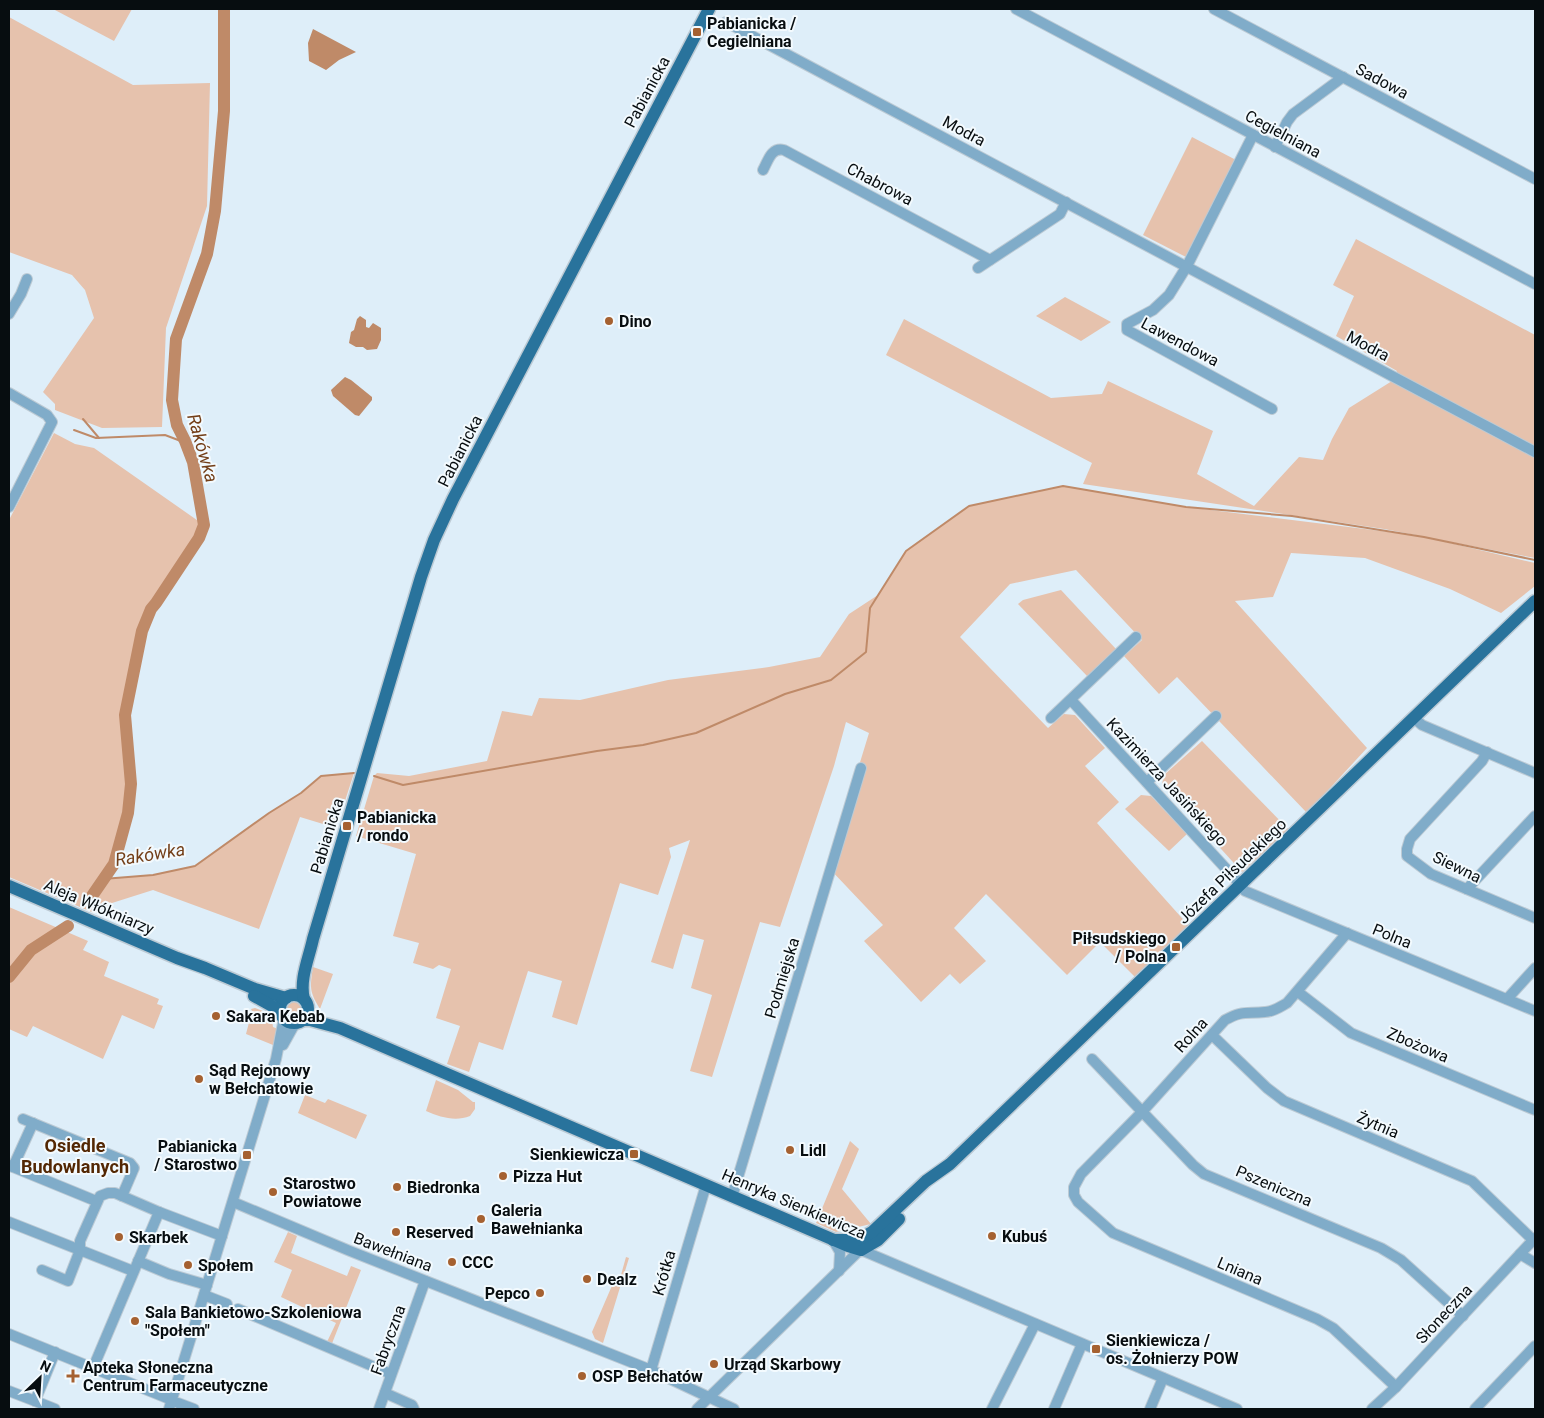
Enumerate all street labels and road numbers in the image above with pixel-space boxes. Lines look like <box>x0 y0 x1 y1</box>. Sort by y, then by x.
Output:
street label: Pabianicka <box>620 53 674 131</box>
street label: Sadowa <box>1352 59 1412 103</box>
street label: Cegielniana <box>1242 106 1324 162</box>
street label: Modra <box>939 112 989 150</box>
street label: Chabrowa <box>844 159 916 209</box>
street label: Lawendowa <box>1138 314 1222 370</box>
street label: Modra <box>1343 327 1393 365</box>
street label: Pabianicka <box>434 412 486 490</box>
street label: Kazimierza Jasińskiego <box>1103 714 1231 850</box>
street label: Pabianicka <box>306 796 348 876</box>
street label: Józefa Piłsudskiego <box>1174 814 1290 928</box>
street label: Siewna <box>1430 847 1484 887</box>
street label: Aleja Włókniarzy <box>41 875 157 939</box>
street label: Polna <box>1370 920 1414 952</box>
street label: Podmiejska <box>761 935 803 1021</box>
street label: Rolna <box>1170 1014 1212 1056</box>
street label: Zbożowa <box>1384 1024 1452 1066</box>
street label: Żytnia <box>1354 1108 1402 1142</box>
street label: Pszeniczna <box>1233 1161 1315 1211</box>
street label: Henryka Sienkiewicza <box>719 1165 869 1243</box>
street label: Bawełniana <box>351 1228 435 1276</box>
street label: Krótka <box>648 1248 680 1298</box>
street label: Lniana <box>1214 1253 1266 1289</box>
street label: Słoneczna <box>1412 1280 1476 1348</box>
street label: Fabryczna <box>367 1302 409 1378</box>

